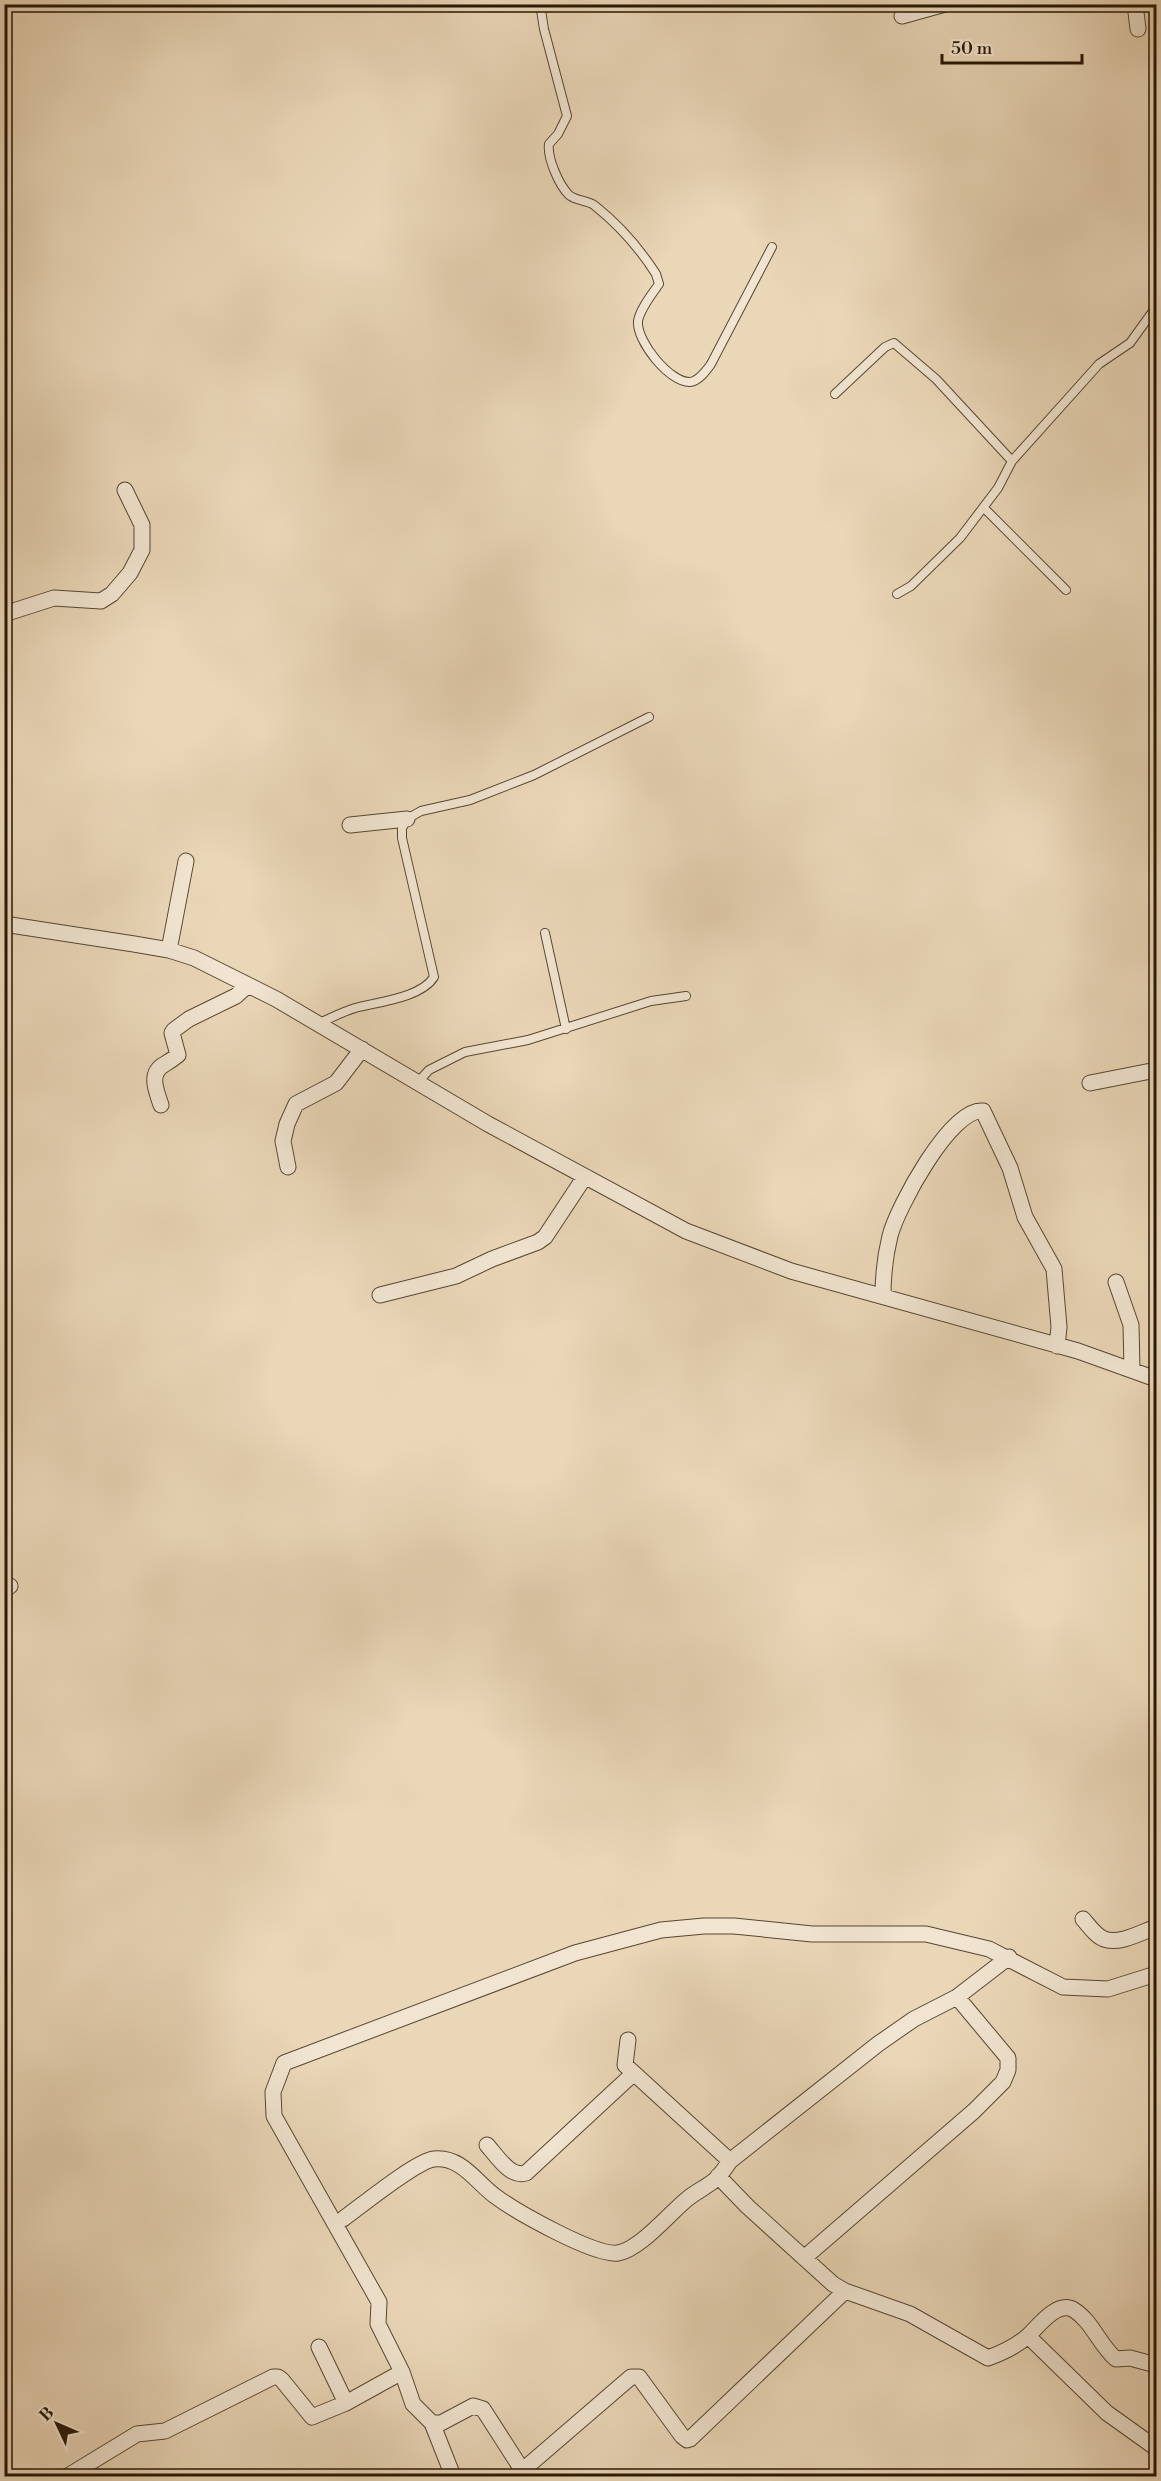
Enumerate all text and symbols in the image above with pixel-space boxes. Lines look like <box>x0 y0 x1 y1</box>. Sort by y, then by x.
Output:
scale bar <box>942 27 1082 65</box>
text: 50 m <box>951 37 993 60</box>
north arrow <box>27 2394 87 2454</box>
text: B <box>36 2403 58 2426</box>

